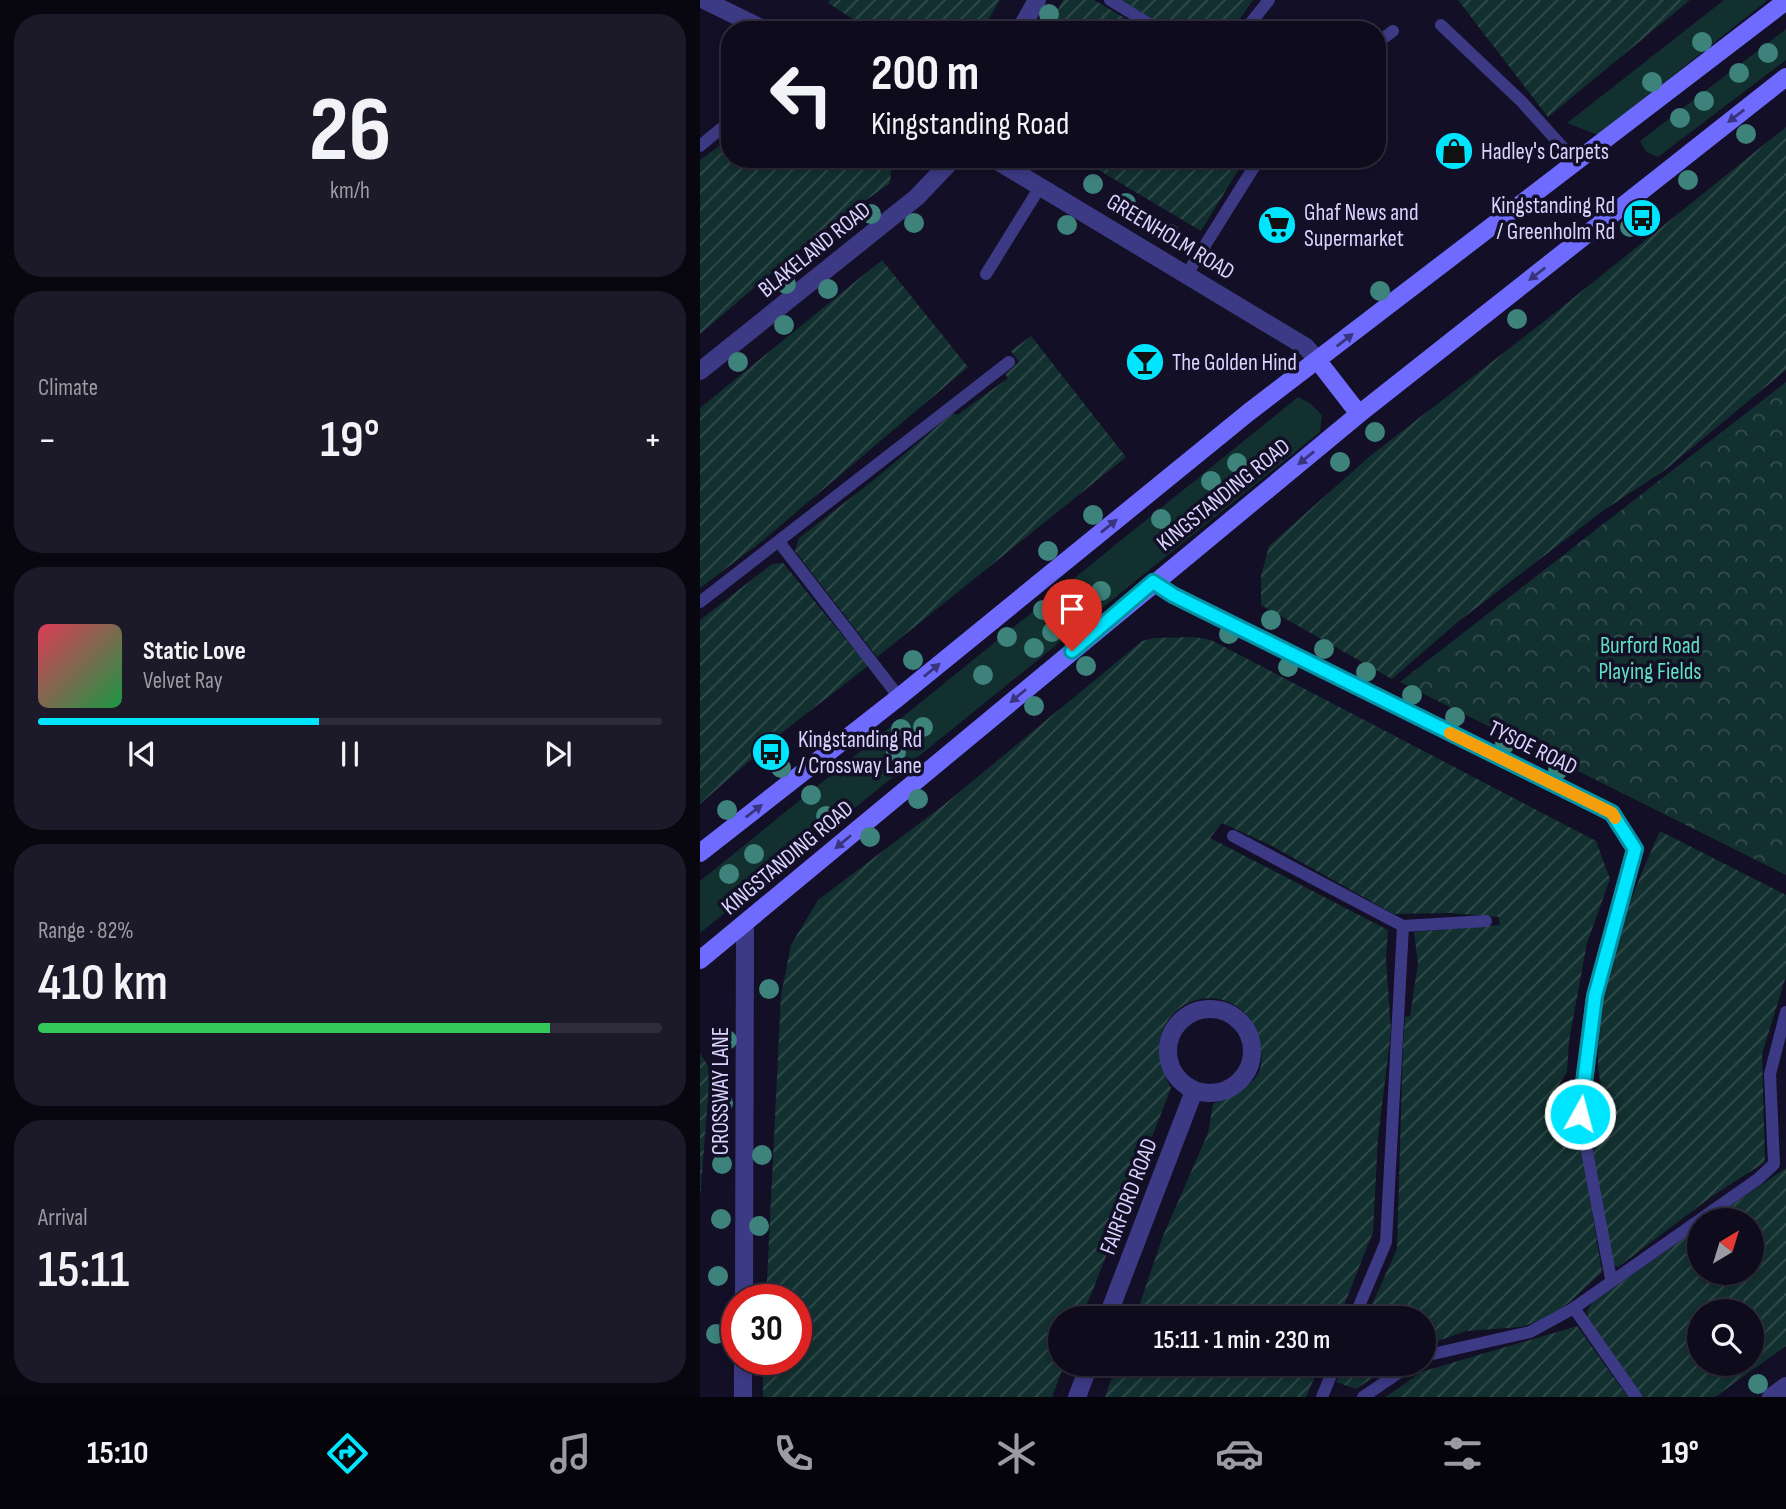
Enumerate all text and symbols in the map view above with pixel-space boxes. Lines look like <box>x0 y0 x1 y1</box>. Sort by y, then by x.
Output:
text: 200 m <box>871 45 979 104</box>
icon: left <box>756 49 847 140</box>
text: 26 <box>309 77 391 186</box>
text: Kingstanding Road <box>871 105 1069 144</box>
one-way arrow <box>1728 109 1746 124</box>
shop icon: Hadley's Carpets <box>1433 130 1475 172</box>
place label: Hadley's Carpets <box>1481 138 1609 166</box>
text: km/h <box>330 177 370 205</box>
street label: GREENHOLM ROAD <box>1101 188 1240 286</box>
place label: Kingstanding Rd / Greenholm Rd <box>1491 192 1615 246</box>
street label: BLAKELAND ROAD <box>753 196 877 304</box>
bus stop icon: Kingstanding Rd / Greenholm Rd <box>1621 197 1663 239</box>
place label: Ghaf News and Supermarket <box>1304 199 1419 253</box>
supermarket icon: Ghaf News and Supermarket <box>1256 204 1298 246</box>
one-way arrow <box>1528 266 1546 280</box>
one-way arrow <box>1335 332 1353 347</box>
bar icon: The Golden Hind <box>1124 341 1166 383</box>
place label: The Golden Hind <box>1172 349 1297 377</box>
text: Climate <box>38 374 98 402</box>
text: 19° <box>320 409 380 472</box>
text: − <box>38 418 57 463</box>
text: + <box>643 418 662 463</box>
street label: KINGSTANDING ROAD <box>1151 432 1296 557</box>
one-way arrow <box>1298 450 1316 465</box>
one-way arrow <box>1099 519 1117 534</box>
pin <box>1042 579 1102 651</box>
icon: arrive <box>1053 590 1091 628</box>
park label: Burford Road Playing Fields <box>1598 632 1702 686</box>
text: Static Love <box>143 636 246 667</box>
one-way arrow <box>924 663 941 678</box>
text: Velvet Ray <box>143 667 223 695</box>
one-way arrow <box>1009 688 1026 703</box>
street label: TYSOE ROAD <box>1483 714 1582 782</box>
place label: Kingstanding Rd / Crossway Lane <box>798 726 922 780</box>
bus stop icon: Kingstanding Rd / Crossway Lane <box>750 731 792 773</box>
icon: previous <box>123 735 161 773</box>
icon: pause <box>331 735 369 773</box>
icon: next <box>539 735 577 773</box>
street label: KINGSTANDING ROAD <box>716 794 859 921</box>
one-way arrow <box>744 804 762 819</box>
one-way arrow <box>835 834 852 849</box>
text: Range · 82% <box>38 917 134 945</box>
text: 410 km <box>38 952 168 1015</box>
street label: CROSSWAY LANE <box>707 1027 735 1155</box>
position arrow <box>1543 1077 1617 1151</box>
street label: FAIRFORD ROAD <box>1094 1134 1164 1258</box>
text: Arrival <box>38 1204 87 1232</box>
north arrow <box>1687 1208 1764 1284</box>
map controls <box>1687 1208 1764 1376</box>
text: 15:11 <box>38 1239 129 1302</box>
speed limit sign: 30 <box>721 1284 812 1375</box>
button: search <box>1687 1299 1764 1376</box>
text: 15:11 · 1 min · 230 m <box>1154 1325 1330 1356</box>
icon: directions <box>323 1429 372 1478</box>
icon: music <box>546 1429 595 1478</box>
icon: phone <box>769 1429 818 1478</box>
icon: climate <box>992 1429 1041 1478</box>
icon: car <box>1215 1429 1264 1478</box>
icon: filters <box>1438 1429 1487 1478</box>
text: 15:10 <box>87 1434 149 1473</box>
text: 19° <box>1661 1434 1699 1473</box>

